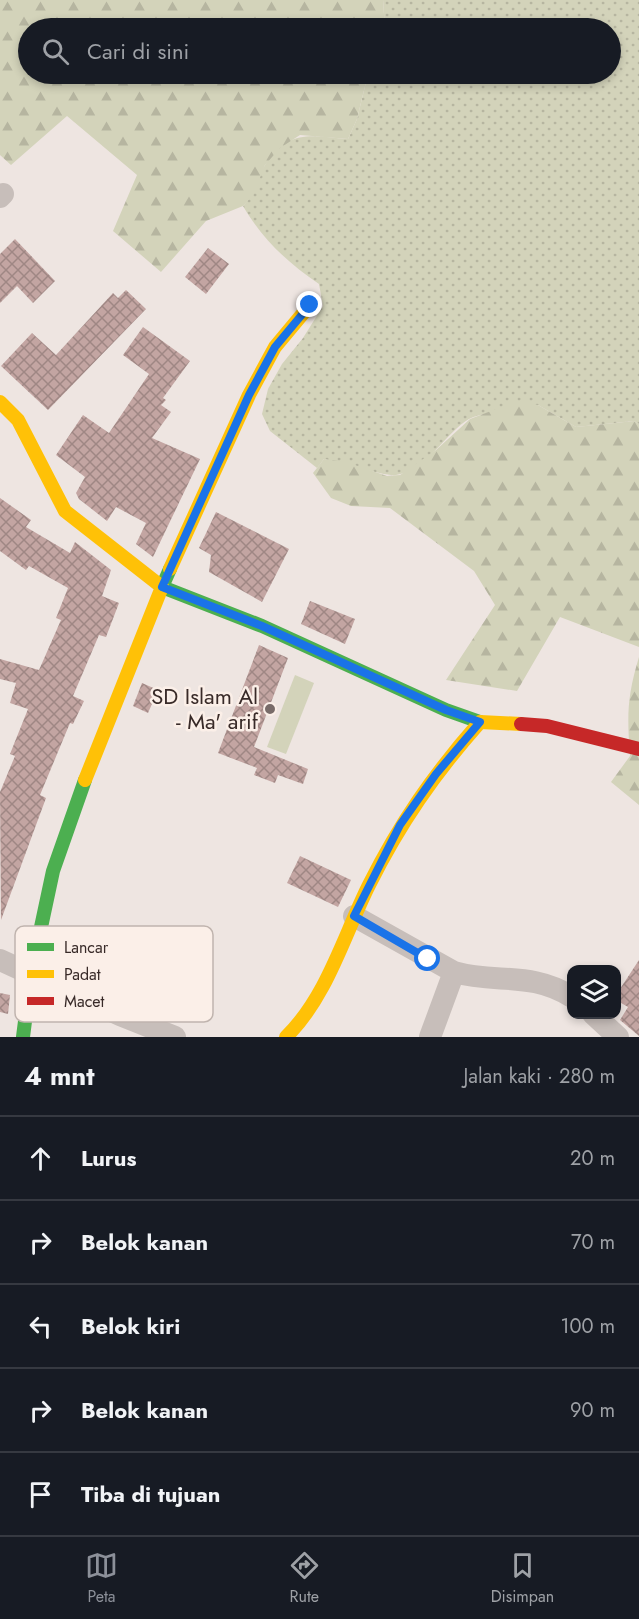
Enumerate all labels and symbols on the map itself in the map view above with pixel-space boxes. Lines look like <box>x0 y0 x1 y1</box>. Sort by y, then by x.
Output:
route end <box>296 291 322 317</box>
place label: SD Islam Al - Ma' arif <box>151 680 259 737</box>
marker: SD Islam Al - Ma' arif <box>263 702 277 716</box>
legend <box>15 926 213 1022</box>
text: Lancar <box>64 936 109 959</box>
route start <box>414 945 440 971</box>
text: Padat <box>64 963 101 986</box>
text: Macet <box>64 990 105 1013</box>

